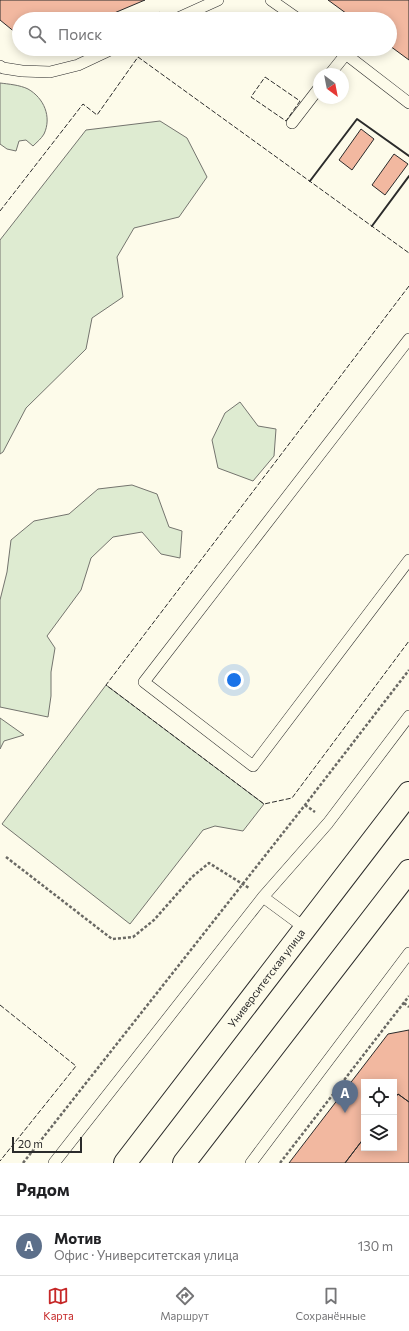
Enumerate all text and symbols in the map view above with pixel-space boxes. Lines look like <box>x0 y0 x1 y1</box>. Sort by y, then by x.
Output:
search box <box>12 12 397 56</box>
icon: search <box>26 23 48 45</box>
text: Поиск <box>58 25 102 43</box>
north arrow <box>313 68 349 104</box>
your location <box>224 670 244 690</box>
street label: Университетская улица <box>225 926 307 1030</box>
map controls <box>361 1079 397 1151</box>
button: locate <box>361 1079 397 1115</box>
pin: A <box>332 1080 358 1113</box>
button: layers <box>361 1115 397 1151</box>
scale bar <box>12 1135 82 1154</box>
text: 20 m <box>18 1137 43 1150</box>
text: Рядом <box>16 1179 70 1200</box>
text: Мотив <box>54 1229 101 1247</box>
text: A <box>24 1238 34 1254</box>
text: 130 m <box>358 1238 393 1254</box>
text: Офис · Университетская улица <box>54 1247 239 1263</box>
tab: Карта <box>43 1285 74 1322</box>
tab: Маршрут <box>160 1285 209 1322</box>
tab: Сохранённые <box>296 1285 366 1322</box>

